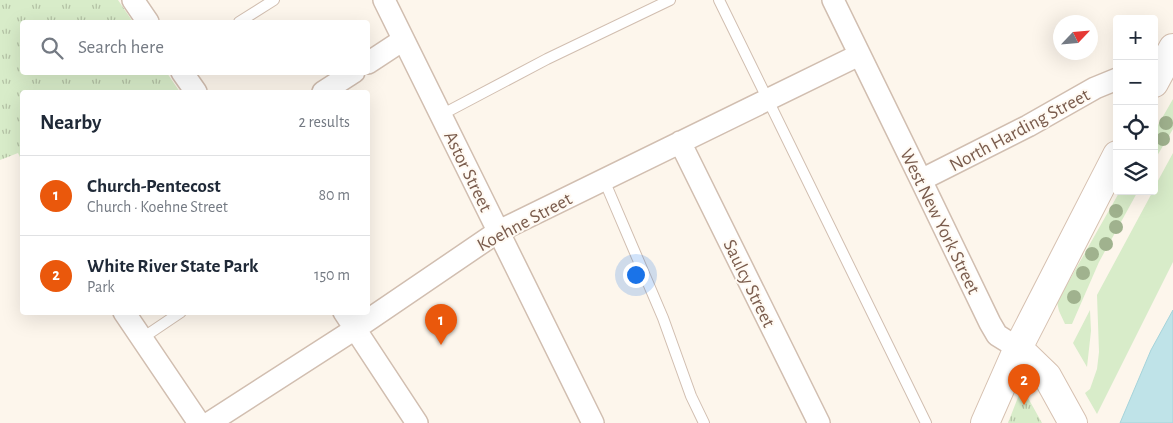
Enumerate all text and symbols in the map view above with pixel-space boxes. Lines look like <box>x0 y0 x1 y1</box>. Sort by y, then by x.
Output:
north arrow <box>1053 15 1098 60</box>
map controls <box>1113 15 1158 195</box>
button: + <box>1113 15 1158 60</box>
search box <box>20 20 370 75</box>
icon: search <box>38 34 66 62</box>
text: Search here <box>78 38 164 57</box>
button: − <box>1113 60 1158 105</box>
street label: North Harding Street <box>947 85 1093 175</box>
button: locate <box>1113 105 1158 150</box>
text: Nearby <box>40 112 101 133</box>
text: 2 results <box>298 114 350 130</box>
street label: Astor Street <box>440 128 495 215</box>
street label: West New York Street <box>896 146 983 297</box>
button: layers <box>1113 150 1158 195</box>
text: Church-Pentecost <box>87 177 221 196</box>
text: 1 <box>53 187 59 203</box>
text: 80 m <box>319 187 350 203</box>
street label: Koehne Street <box>474 189 575 255</box>
text: Church · Koehne Street <box>87 199 228 215</box>
street label: Saulcy Street <box>719 237 778 331</box>
text: White River State Park <box>87 257 258 276</box>
your location <box>623 262 649 288</box>
text: 2 <box>52 267 60 283</box>
text: 150 m <box>314 267 350 283</box>
text: Park <box>87 279 115 295</box>
pin: 1 <box>425 304 457 345</box>
pin: 2 <box>1008 364 1040 405</box>

